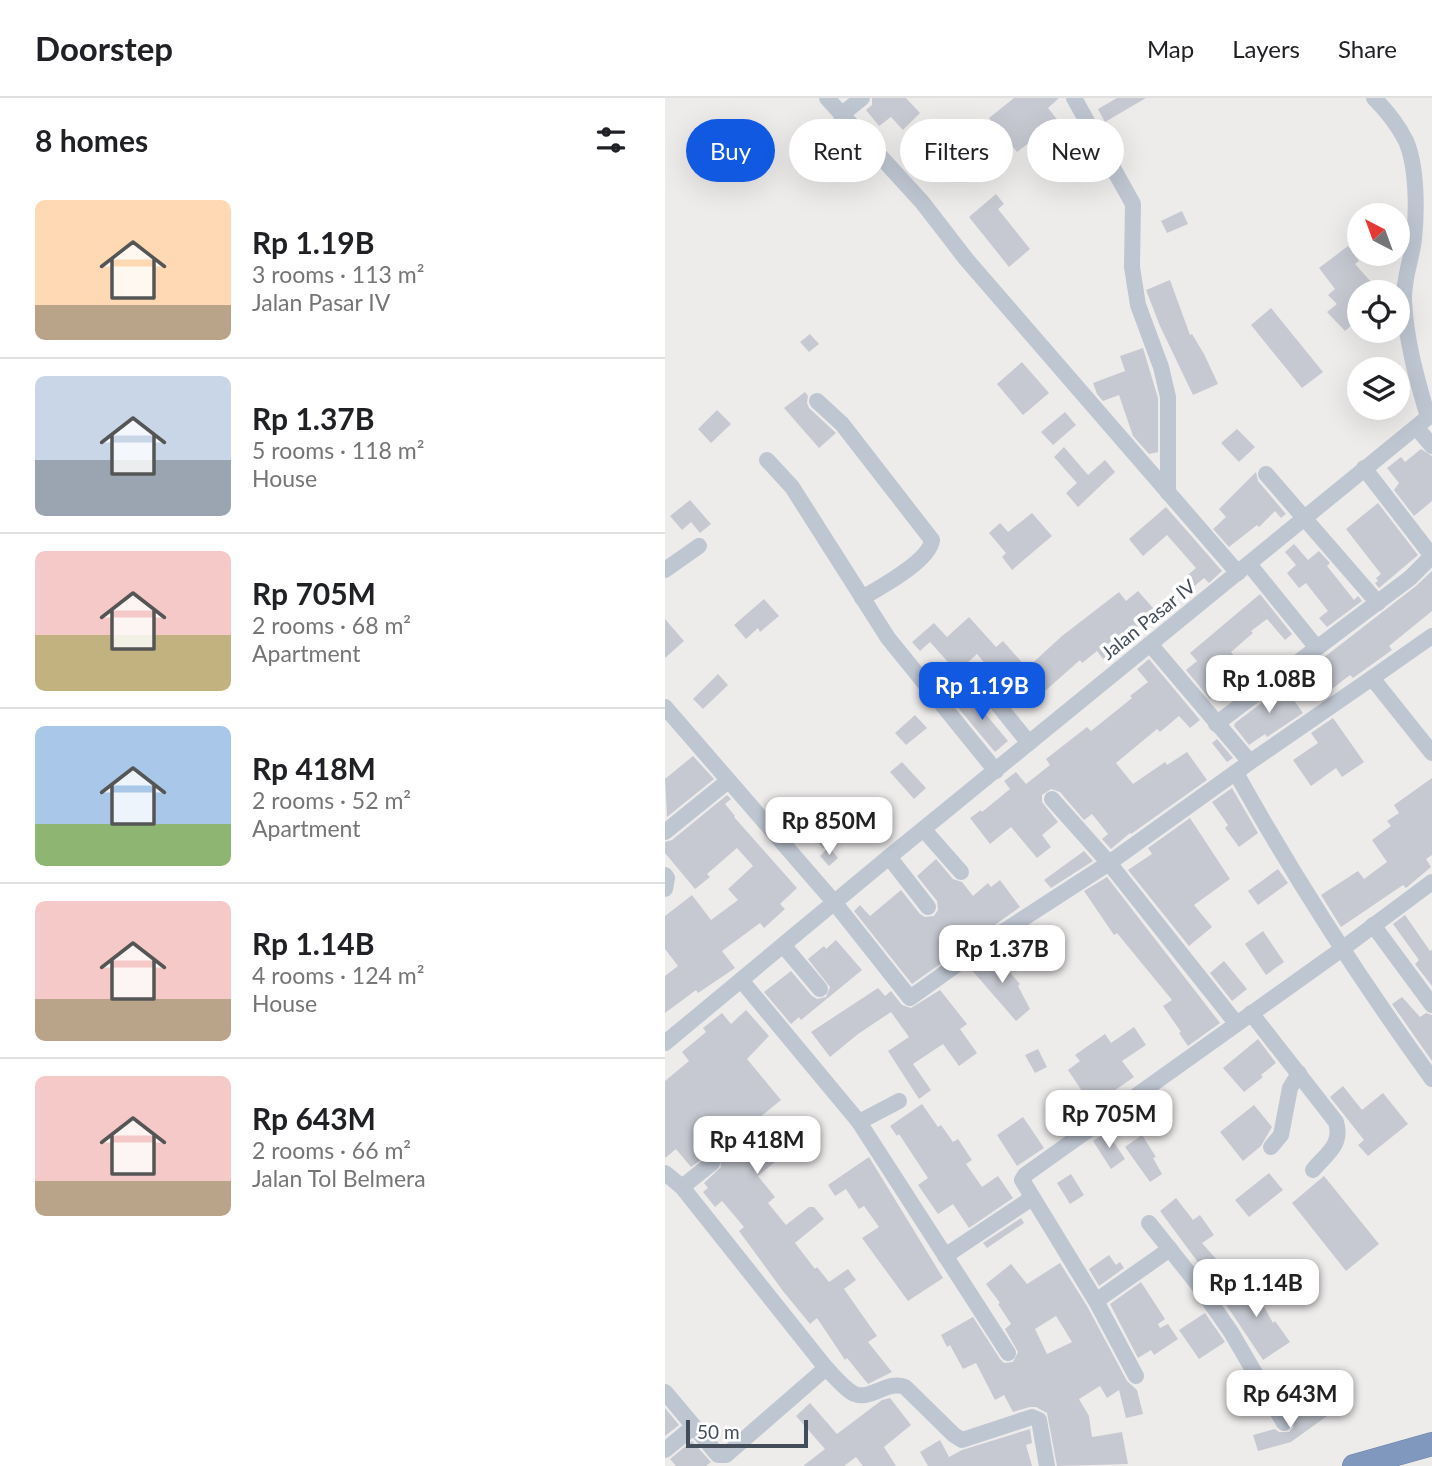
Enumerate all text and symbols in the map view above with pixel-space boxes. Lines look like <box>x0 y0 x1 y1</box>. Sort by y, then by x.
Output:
text: Doorstep <box>35 28 173 68</box>
text: Map <box>1147 34 1194 63</box>
text: Layers <box>1232 34 1300 63</box>
text: Share <box>1338 34 1397 63</box>
chip: Buy <box>686 119 775 182</box>
chip: Rent <box>789 119 886 182</box>
chip: Filters <box>900 119 1013 182</box>
chip: New <box>1027 119 1124 182</box>
icon: filters <box>592 121 630 159</box>
text: 8 homes <box>35 122 148 158</box>
north arrow <box>1347 203 1411 266</box>
map controls <box>1347 203 1410 420</box>
text: Rp 1.19B <box>252 224 375 260</box>
icon: home <box>91 228 175 312</box>
text: 3 rooms · 113 m² <box>252 260 424 288</box>
button: locate <box>1347 280 1410 343</box>
text: Jalan Pasar IV <box>252 288 390 316</box>
button: layers <box>1347 357 1410 420</box>
text: Rp 1.37B <box>252 400 375 436</box>
icon: home <box>91 404 175 488</box>
text: 5 rooms · 118 m² <box>252 436 424 464</box>
text: House <box>252 464 317 492</box>
street label: Jalan Pasar IV <box>1096 574 1200 664</box>
text: Rp 705M <box>252 575 376 611</box>
icon: home <box>91 579 175 663</box>
text: 2 rooms · 68 m² <box>252 611 411 639</box>
text: Apartment <box>252 639 360 667</box>
pin: Rp 1.08B <box>1197 656 1341 715</box>
pin: Rp 1.19B <box>910 662 1054 722</box>
text: Rp 1.08B <box>1222 664 1316 692</box>
text: Rp 1.19B <box>935 671 1029 699</box>
text: Rp 418M <box>252 750 376 786</box>
icon: home <box>91 754 175 838</box>
text: 2 rooms · 52 m² <box>252 786 411 814</box>
pin: Rp 850M <box>764 798 894 857</box>
text: Rp 850M <box>781 806 877 834</box>
text: Apartment <box>252 814 360 842</box>
text: Rp 1.14B <box>252 925 375 961</box>
pin: Rp 1.37B <box>930 926 1074 985</box>
icon: home <box>91 929 175 1013</box>
text: Rp 1.37B <box>955 934 1049 962</box>
text: 4 rooms · 124 m² <box>252 961 424 989</box>
text: House <box>252 989 317 1017</box>
pin: Rp 705M <box>1044 1090 1174 1150</box>
text: Rp 705M <box>1061 1099 1157 1127</box>
text: Rp 643M <box>252 1100 376 1136</box>
icon: home <box>91 1104 175 1188</box>
pin: Rp 418M <box>692 1116 822 1176</box>
text: Rp 418M <box>709 1125 805 1153</box>
text: 2 rooms · 66 m² <box>252 1136 411 1164</box>
text: Jalan Tol Belmera <box>252 1164 426 1192</box>
pin: Rp 1.14B <box>1184 1260 1328 1319</box>
text: Rp 1.14B <box>1209 1268 1303 1296</box>
pin: Rp 643M <box>1225 1370 1355 1430</box>
text: Rp 643M <box>1242 1379 1338 1407</box>
scale bar <box>686 1417 809 1449</box>
text: 50 m <box>697 1420 740 1443</box>

